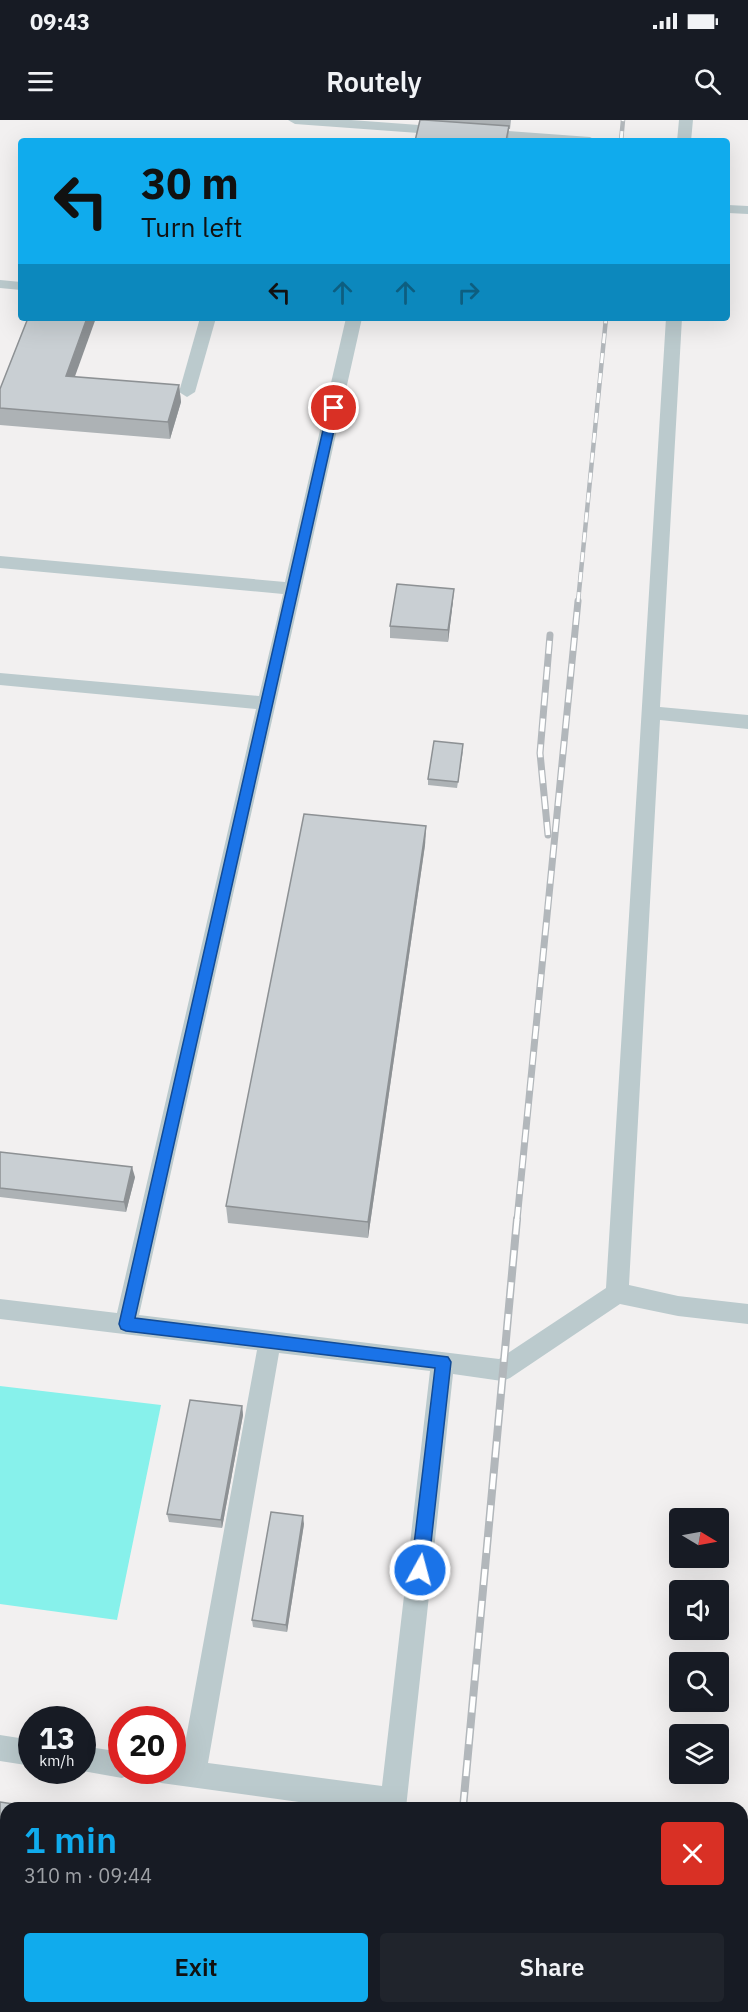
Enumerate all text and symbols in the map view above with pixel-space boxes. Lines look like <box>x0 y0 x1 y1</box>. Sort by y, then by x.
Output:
text: 09:43 <box>30 7 90 36</box>
text: Routely <box>326 64 422 99</box>
icon: menu <box>24 65 57 98</box>
icon: search <box>691 65 724 98</box>
text: 30 m <box>141 156 239 211</box>
icon: left <box>42 162 120 240</box>
text: Turn left <box>141 209 242 244</box>
icon: left <box>263 276 296 309</box>
icon: ahead <box>326 276 359 309</box>
icon: ahead <box>389 276 422 309</box>
icon: right <box>452 276 485 309</box>
pin <box>308 382 359 433</box>
icon: arrive <box>317 391 350 424</box>
north arrow <box>669 1508 729 1568</box>
map controls <box>669 1508 729 1784</box>
position arrow <box>388 1538 452 1602</box>
button: sound <box>669 1580 729 1640</box>
button: search <box>669 1652 729 1712</box>
speed limit sign: 20 <box>108 1706 186 1784</box>
text: 13 <box>39 1718 75 1757</box>
button: layers <box>669 1724 729 1784</box>
text: km/h <box>39 1751 75 1770</box>
text: 1 min <box>24 1816 117 1863</box>
button: close <box>661 1822 724 1885</box>
text: 310 m · 09:44 <box>24 1862 152 1889</box>
button: Exit <box>24 1933 368 2002</box>
button: Share <box>380 1933 724 2002</box>

